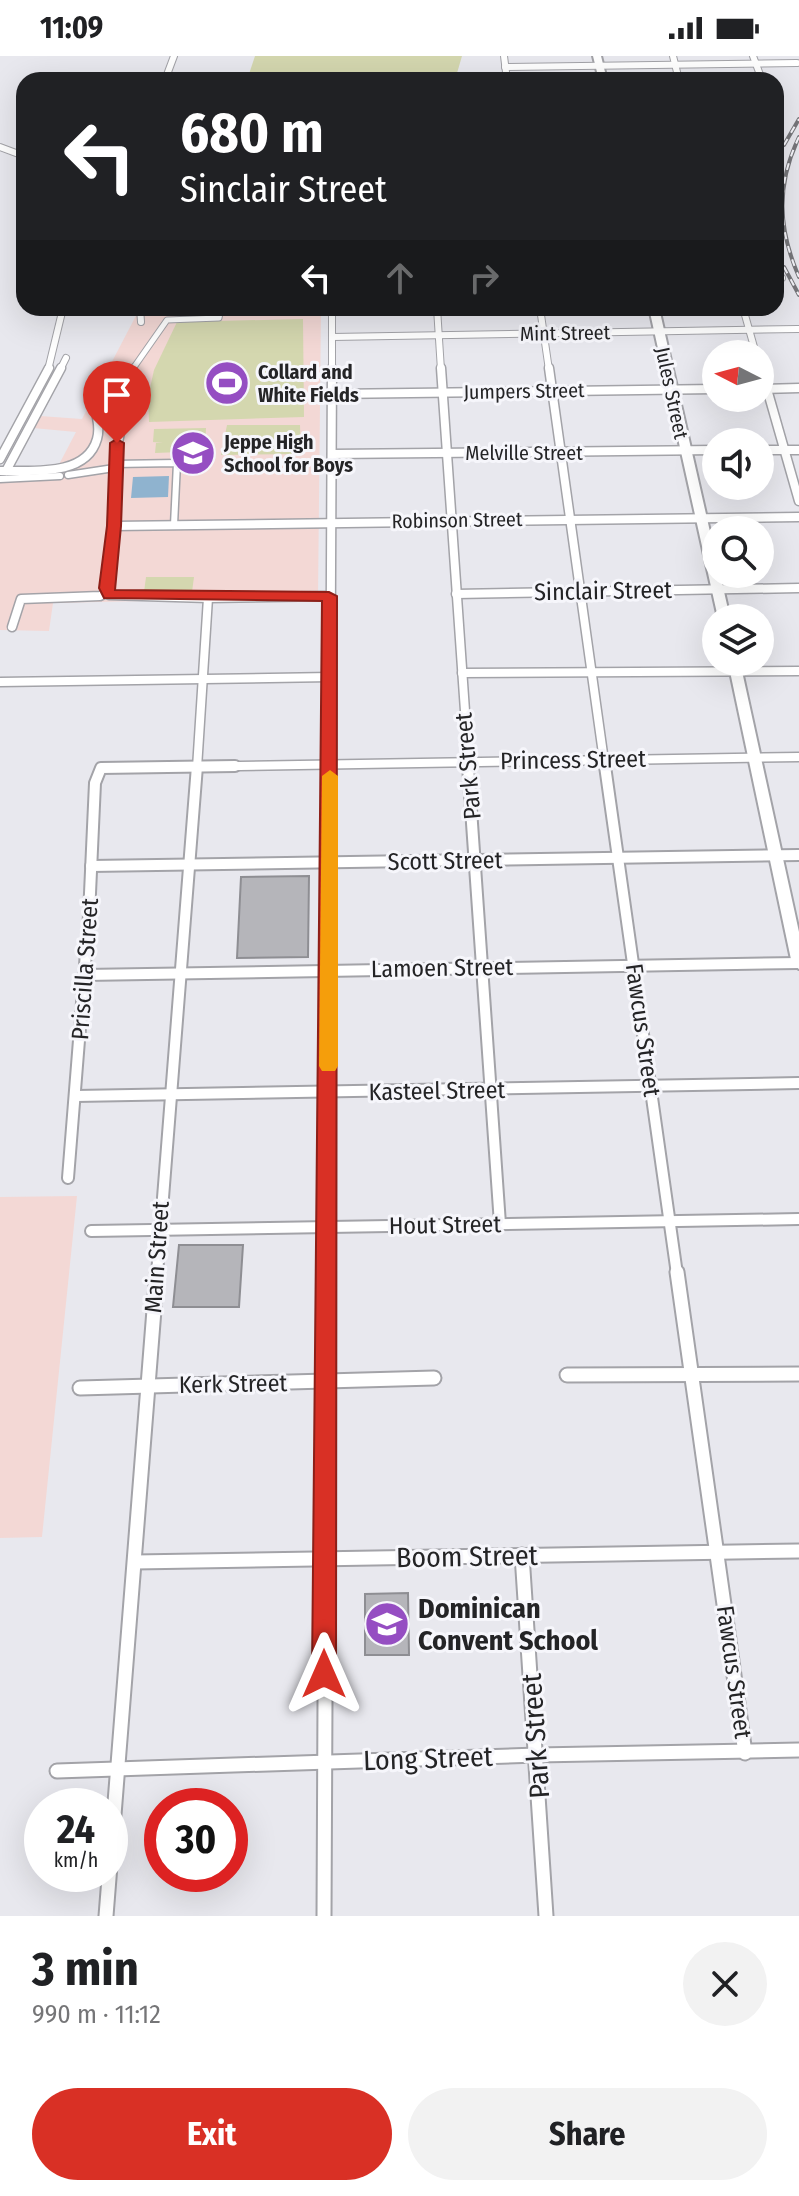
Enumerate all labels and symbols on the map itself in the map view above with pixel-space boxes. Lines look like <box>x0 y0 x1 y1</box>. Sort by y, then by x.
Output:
street label: Mint Street <box>520 320 611 346</box>
north arrow <box>702 340 774 412</box>
street label: Jules Street <box>651 345 694 442</box>
sports icon: Collard and White Fields <box>203 359 251 407</box>
place label: Collard and White Fields <box>258 360 359 407</box>
pin <box>83 361 151 443</box>
street label: Jumpers Street <box>463 378 585 404</box>
school or university icon: Jeppe High School for Boys <box>169 429 217 477</box>
place label: Jeppe High School for Boys <box>223 430 353 477</box>
street label: Melville Street <box>465 441 583 465</box>
street label: Robinson Street <box>391 507 523 533</box>
street label: Sinclair Street <box>534 576 672 606</box>
street label: Park Street <box>449 711 487 821</box>
street label: Princess Street <box>500 745 646 775</box>
street label: Scott Street <box>387 846 503 876</box>
street label: Priscilla Street <box>66 897 104 1041</box>
street label: Lamoen Street <box>371 953 514 983</box>
street label: Fawcus Street <box>620 962 666 1098</box>
street label: Kasteel Street <box>368 1076 506 1106</box>
street label: Main Street <box>139 1200 175 1314</box>
street label: Hout Street <box>389 1210 501 1240</box>
street label: Kerk Street <box>179 1369 288 1399</box>
street label: Boom Street <box>396 1539 539 1574</box>
place label: Dominican Convent School <box>418 1592 598 1657</box>
school or university icon: Dominican Convent School <box>363 1600 411 1648</box>
street label: Fawcus Street <box>711 1604 757 1740</box>
position arrow <box>282 1632 366 1716</box>
street label: Park Street <box>515 1672 556 1800</box>
street label: Long Street <box>363 1740 494 1777</box>
speed limit sign: 30 <box>144 1788 248 1892</box>

